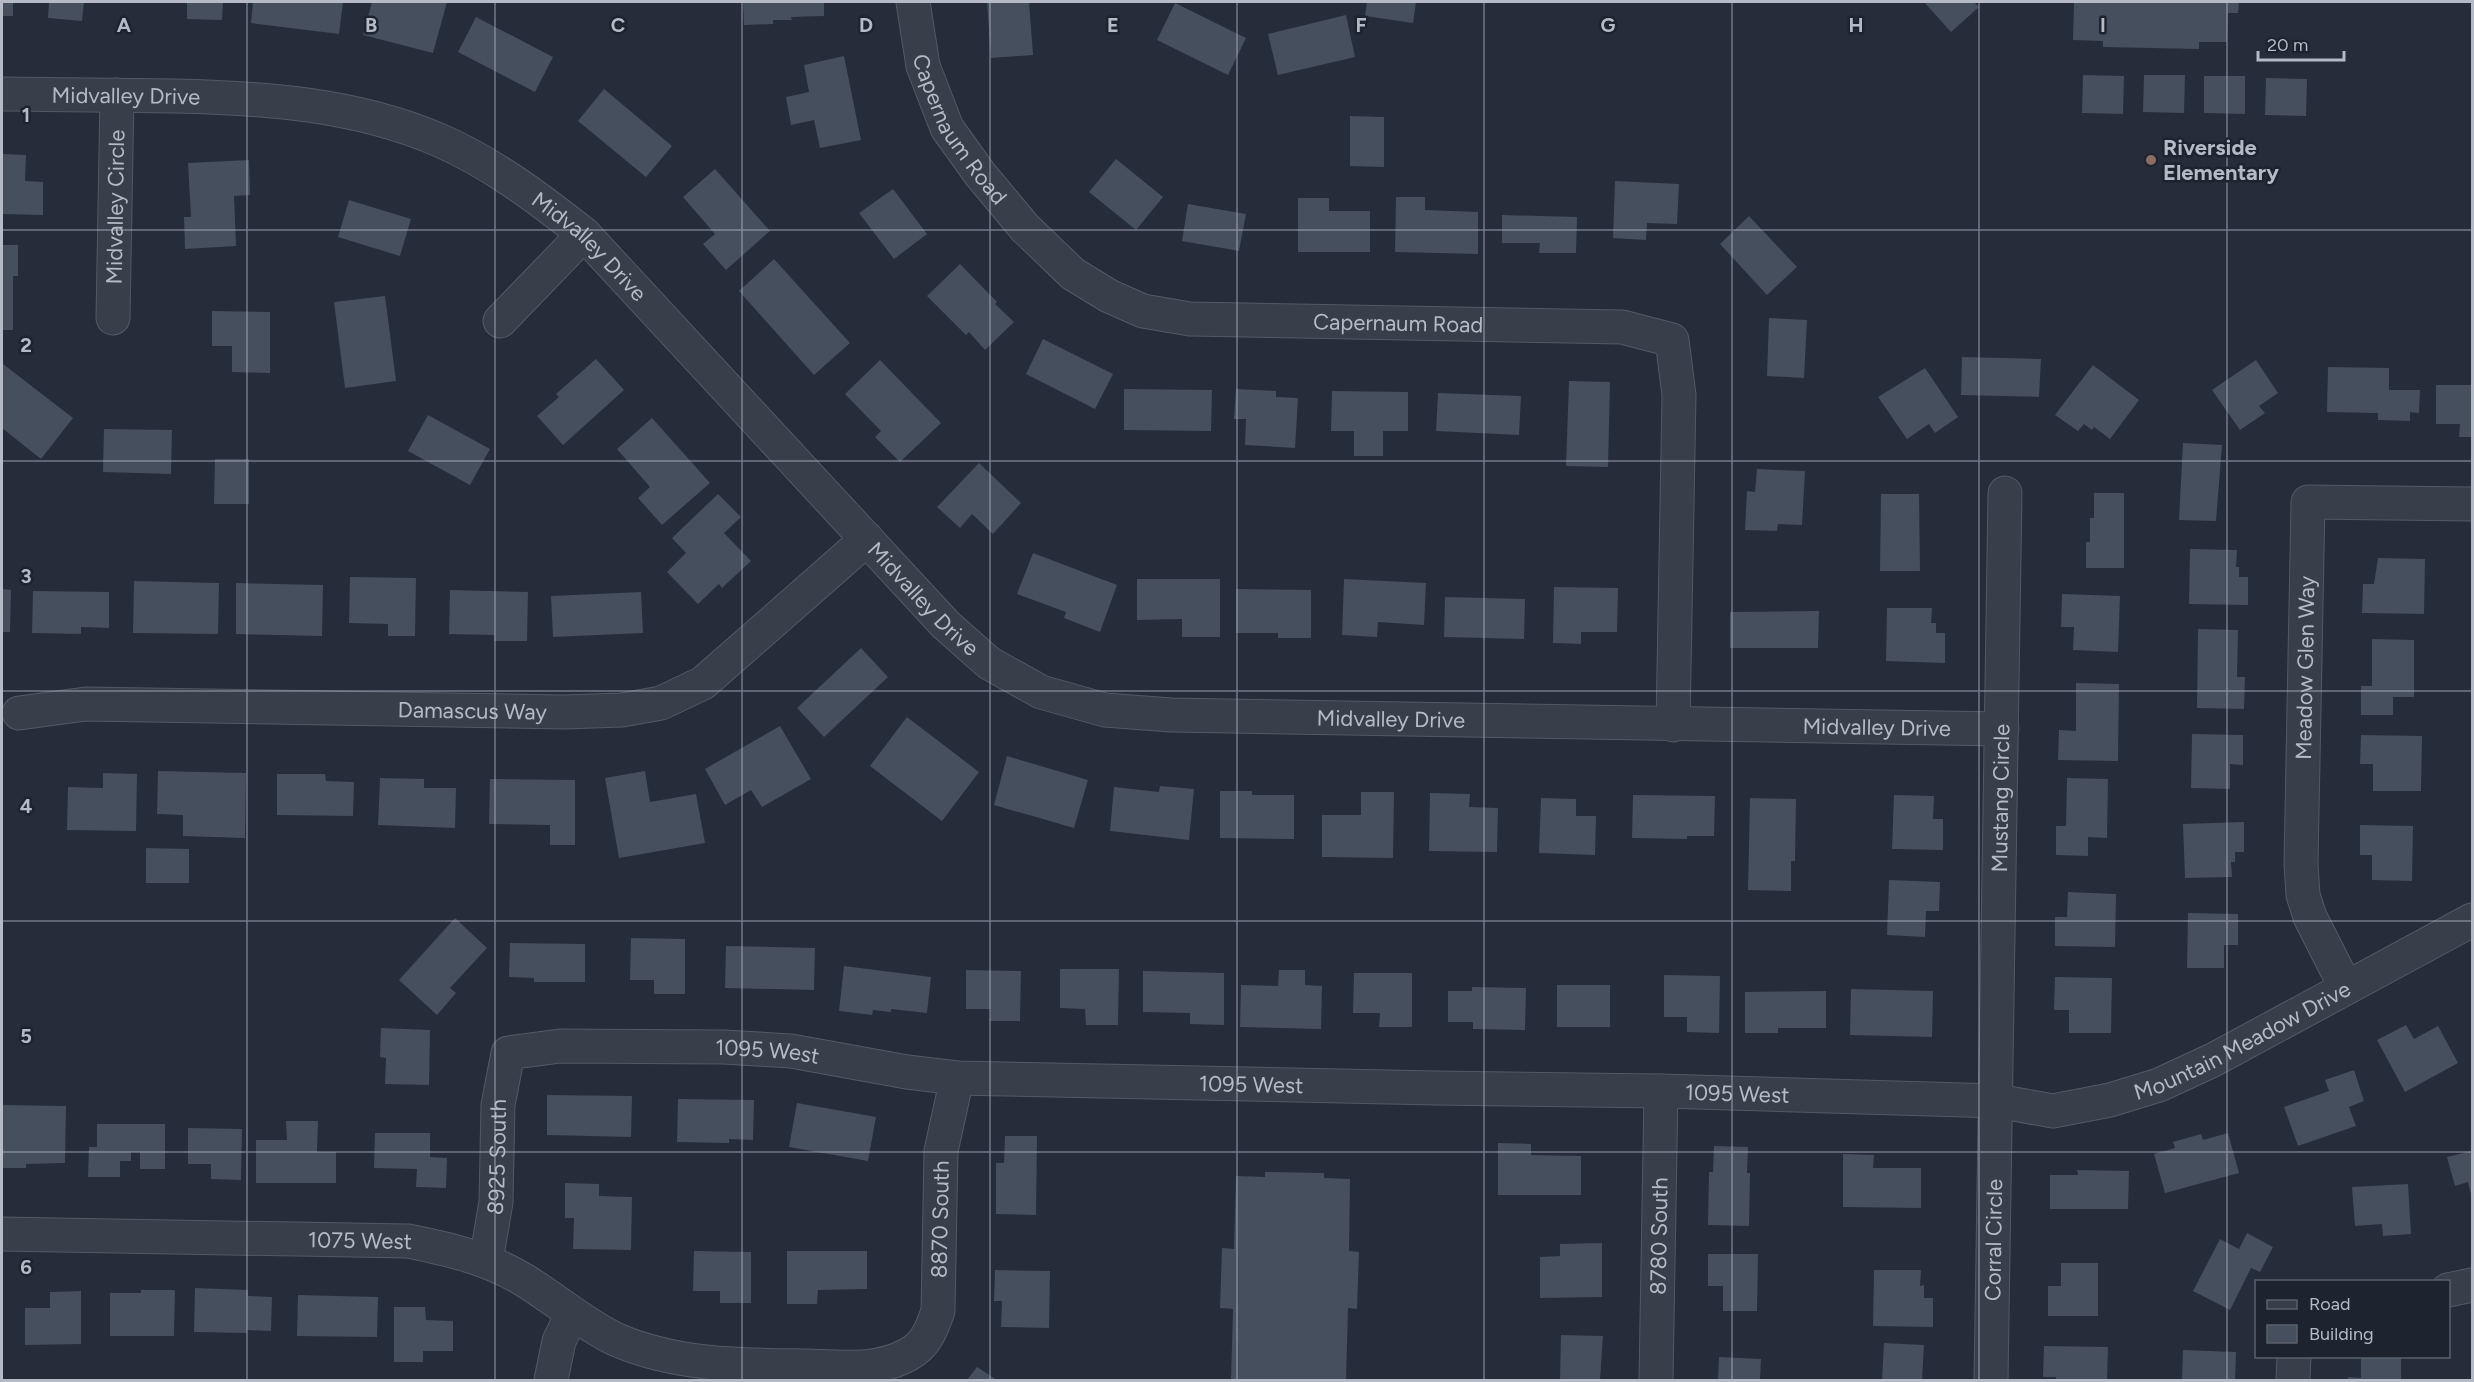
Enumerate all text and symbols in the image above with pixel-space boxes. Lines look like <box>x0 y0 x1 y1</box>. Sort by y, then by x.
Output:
text: A <box>117 13 132 37</box>
text: B <box>365 13 377 37</box>
text: C <box>611 13 625 37</box>
text: D <box>859 13 873 37</box>
text: E <box>1107 13 1119 37</box>
text: F <box>1355 13 1367 37</box>
text: G <box>1601 13 1616 37</box>
text: H <box>1849 13 1864 37</box>
text: I <box>2100 13 2106 37</box>
scale bar <box>2258 24 2344 62</box>
text: 20 m <box>2267 34 2308 56</box>
street label: Capernaum Road <box>907 52 1013 210</box>
street label: Midvalley Drive <box>52 82 201 111</box>
text: 1 <box>22 103 30 127</box>
street label: Midvalley Circle <box>101 129 130 285</box>
place label: Riverside Elementary <box>2163 134 2279 186</box>
marker: Riverside Elementary <box>2144 153 2158 167</box>
street label: Midvalley Drive <box>526 186 652 307</box>
street label: Capernaum Road <box>1313 308 1484 338</box>
text: 2 <box>20 333 32 357</box>
street label: Midvalley Drive <box>862 536 984 662</box>
text: 3 <box>20 564 32 588</box>
street label: Meadow Glen Way <box>2290 575 2321 760</box>
street label: Damascus Way <box>397 696 548 726</box>
street label: Midvalley Drive <box>1316 704 1465 734</box>
street label: Midvalley Drive <box>1802 713 1951 742</box>
street label: Mustang Circle <box>1986 724 2015 873</box>
text: 4 <box>20 794 33 818</box>
street label: Mountain Meadow Drive <box>2131 975 2355 1106</box>
text: 5 <box>20 1024 32 1048</box>
street label: 1095 West <box>715 1034 822 1070</box>
street label: 1095 West <box>1199 1070 1304 1099</box>
street label: 1095 West <box>1685 1079 1790 1109</box>
street label: 8925 South <box>481 1099 512 1217</box>
street label: 8870 South <box>926 1160 955 1278</box>
street label: 8780 South <box>1644 1177 1674 1295</box>
street label: Corral Circle <box>1979 1179 2008 1301</box>
street label: 1075 West <box>308 1226 412 1255</box>
text: 6 <box>20 1255 32 1279</box>
legend <box>2255 1280 2450 1358</box>
text: Road <box>2309 1293 2350 1315</box>
text: Building <box>2309 1323 2374 1345</box>

